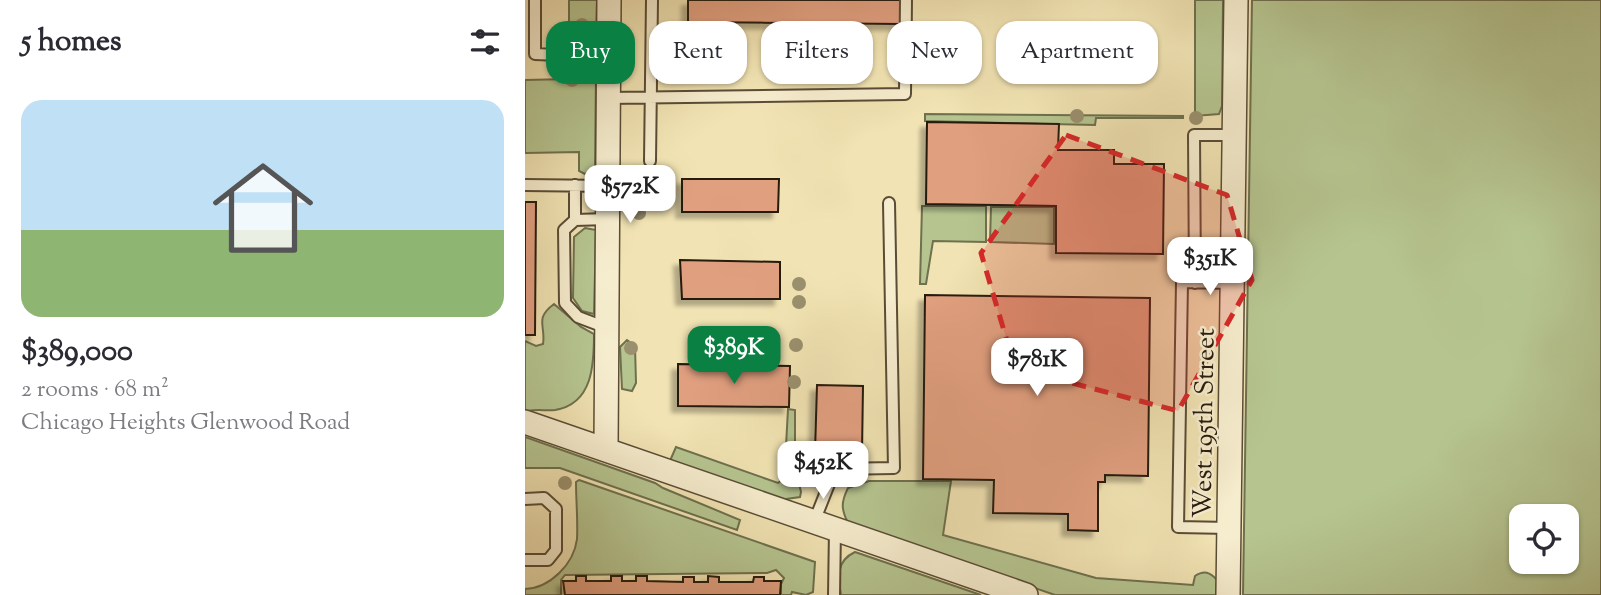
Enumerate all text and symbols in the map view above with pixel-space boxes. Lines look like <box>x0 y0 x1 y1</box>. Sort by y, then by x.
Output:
text: 5 homes <box>21 21 122 64</box>
chip: Buy <box>546 21 635 84</box>
chip: Rent <box>649 21 747 84</box>
chip: Filters <box>761 21 873 84</box>
chip: New <box>887 21 982 84</box>
chip: Apartment <box>996 21 1158 84</box>
icon: filters <box>466 23 504 61</box>
icon: home <box>200 145 326 271</box>
pin: $572K <box>581 166 679 225</box>
text: $572K <box>601 171 659 204</box>
pin: $351K <box>1161 238 1259 297</box>
text: $351K <box>1183 243 1237 276</box>
pin: $389K <box>685 326 783 386</box>
street label: West 195th Street <box>1185 327 1226 519</box>
text: $389,000 <box>21 331 133 374</box>
text: $389K <box>704 332 764 365</box>
pin: $781K <box>988 338 1086 398</box>
text: $781K <box>1007 344 1067 377</box>
text: 2 rooms · 68 m² <box>21 374 169 407</box>
text: Chicago Heights Glenwood Road <box>21 407 350 440</box>
pin: $452K <box>774 442 872 501</box>
text: $452K <box>793 447 853 480</box>
map controls <box>1509 504 1579 574</box>
button: locate <box>1509 504 1579 574</box>

